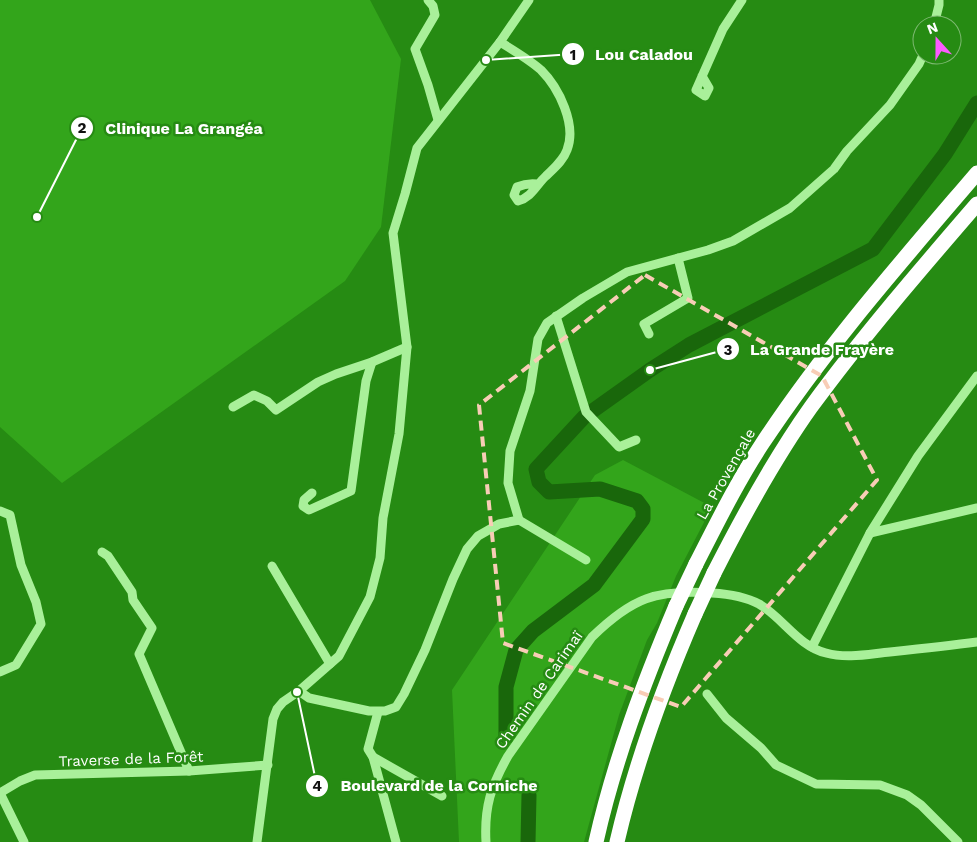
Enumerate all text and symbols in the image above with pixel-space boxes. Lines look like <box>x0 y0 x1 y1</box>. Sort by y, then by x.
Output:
north arrow <box>912 15 962 65</box>
text: N <box>925 19 940 37</box>
callout: Lou Caladou <box>561 39 703 70</box>
text: Lou Caladou <box>595 45 693 64</box>
text: 1 <box>570 46 576 64</box>
callout: Clinique La Grangéa <box>70 113 273 144</box>
text: 2 <box>78 119 87 137</box>
text: Clinique La Grangéa <box>105 119 263 138</box>
callout: La Grande Frayère <box>715 334 904 365</box>
text: La Grande Frayère <box>750 340 894 359</box>
text: 3 <box>724 341 733 359</box>
street label: La Provençale <box>693 425 759 523</box>
street label: Chemin de Carimaï <box>492 627 587 752</box>
street label: Traverse de la Forêt <box>58 747 205 771</box>
callout: Boulevard de la Corniche <box>305 770 547 801</box>
text: Boulevard de la Corniche <box>340 776 538 795</box>
text: 4 <box>312 777 322 795</box>

